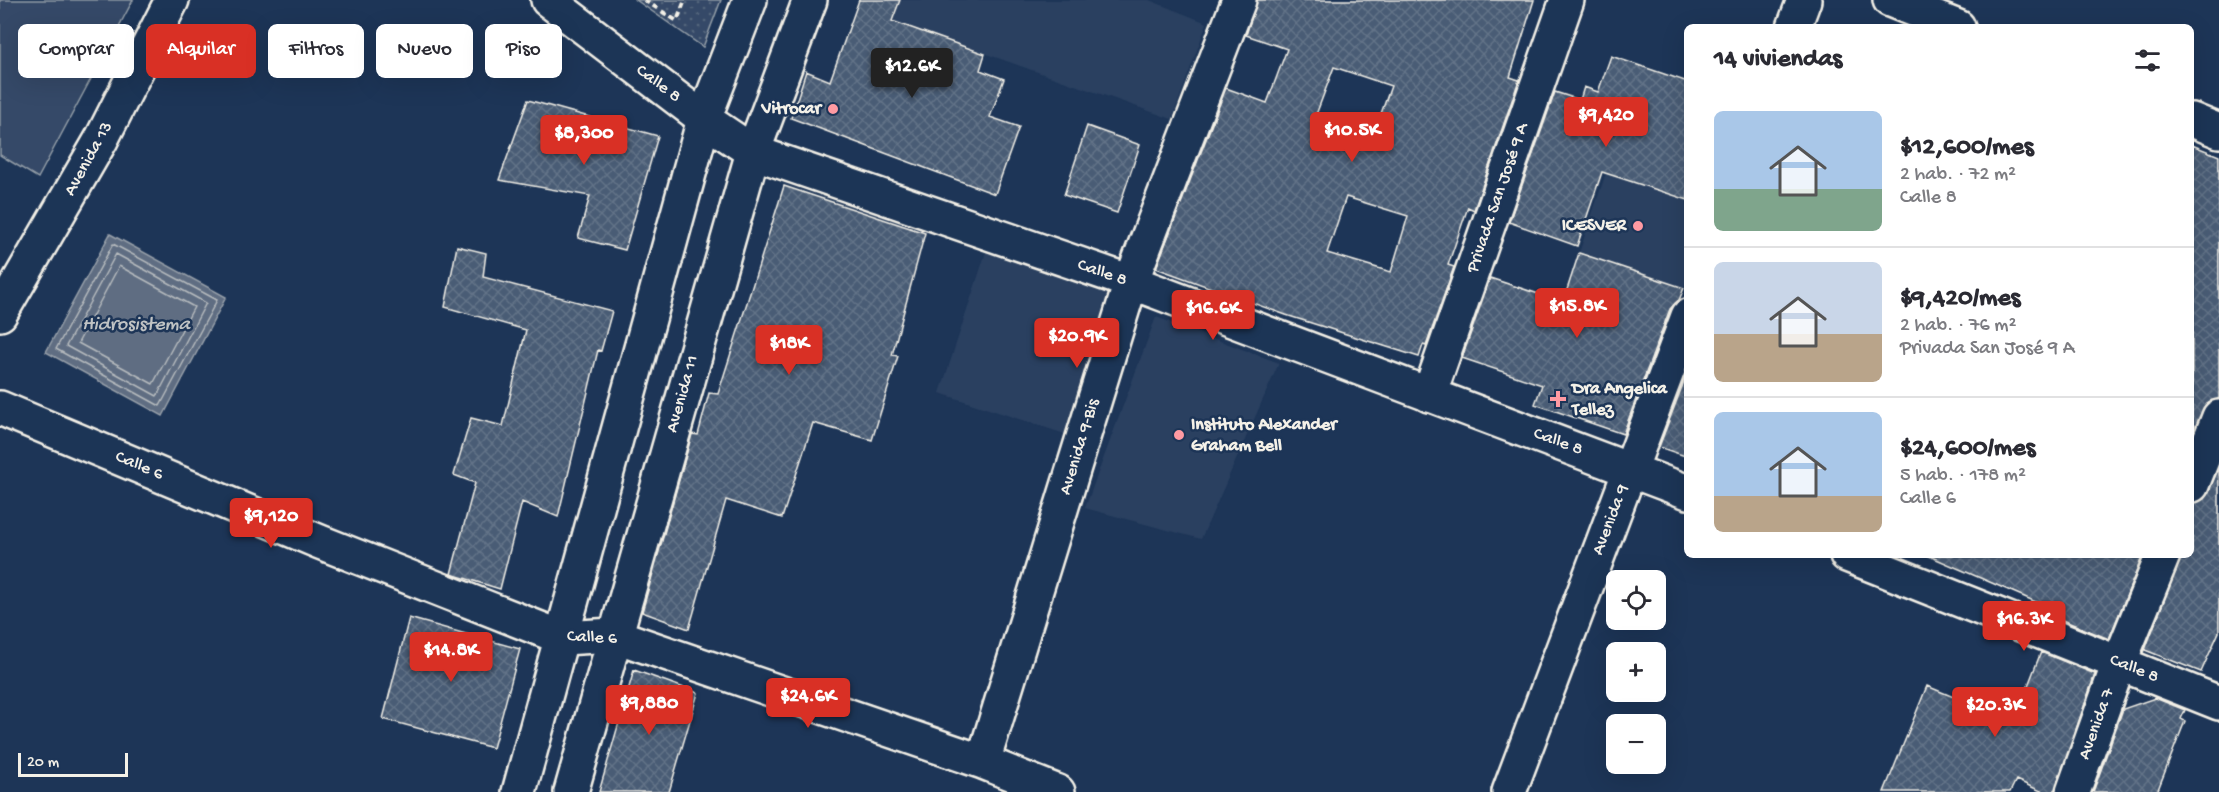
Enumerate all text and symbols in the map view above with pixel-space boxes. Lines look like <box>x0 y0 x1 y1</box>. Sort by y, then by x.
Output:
chip: Comprar <box>18 24 134 78</box>
chip: Alquilar <box>146 24 256 78</box>
chip: Filtros <box>268 24 364 78</box>
chip: Nuevo <box>376 24 473 78</box>
chip: Piso <box>485 24 562 78</box>
icon: filters <box>2131 44 2164 77</box>
text: 14 viviendas <box>1714 45 1842 76</box>
pin: $12.6K <box>863 48 961 99</box>
text: $12.6K <box>885 56 939 79</box>
street label: Calle 8 <box>631 60 685 108</box>
pin: $9,420 <box>1557 97 1655 148</box>
place label: Vitrocar <box>761 99 824 120</box>
marker: Vitrocar <box>826 102 840 116</box>
text: $9,420 <box>1578 105 1634 128</box>
pin: $10.5K <box>1303 112 1401 163</box>
pin: $8,300 <box>535 115 633 166</box>
street label: Avenida 13 <box>60 118 118 200</box>
street label: Privada San José 9 A <box>1462 119 1534 277</box>
text: $10.5K <box>1324 120 1380 143</box>
text: $8,300 <box>554 123 614 146</box>
text: $12,600/mes <box>1900 133 2034 164</box>
icon: home <box>1762 135 1834 207</box>
text: 2 hab. · 72 m² <box>1900 164 2016 187</box>
text: Calle 8 <box>1900 187 1957 210</box>
place label: ICESVER <box>1562 216 1628 237</box>
marker: ICESVER <box>1631 219 1645 233</box>
street label: Calle 8 <box>1074 255 1130 291</box>
text: $9,420/mes <box>1900 284 2020 315</box>
icon: home <box>1762 286 1834 358</box>
pin: $15.8K <box>1528 288 1626 339</box>
pin: $16.6K <box>1164 290 1262 341</box>
text: $15.8K <box>1549 296 1605 319</box>
text: $16.6K <box>1186 298 1240 321</box>
water label: Hidrosistema <box>82 314 192 337</box>
text: 2 hab. · 76 m² <box>1900 315 2016 338</box>
pin: $20.9K <box>1028 318 1126 369</box>
pin: $18K <box>753 325 825 376</box>
text: $20.9K <box>1048 326 1106 349</box>
text: $18K <box>769 333 809 356</box>
text: Privada San José 9 A <box>1900 338 2075 361</box>
street label: Avenida 11 <box>662 353 704 435</box>
place label: Dra Angelica Tellez <box>1570 379 1668 421</box>
marker: Dra Angelica Tellez <box>1549 390 1567 408</box>
street label: Avenida 9-Bis <box>1055 395 1105 498</box>
place label: Instituto Alexander Graham Bell <box>1191 415 1339 457</box>
street label: Calle 8 <box>1530 423 1586 461</box>
marker: Instituto Alexander Graham Bell <box>1172 428 1186 442</box>
text: $24,600/mes <box>1900 434 2035 465</box>
icon: home <box>1762 436 1834 508</box>
street label: Calle 6 <box>112 446 167 486</box>
text: 5 hab. · 178 m² <box>1900 465 2026 488</box>
street label: Avenida 9 <box>1588 482 1634 558</box>
text: Calle 6 <box>1900 488 1956 511</box>
pin: $9,120 <box>222 498 320 549</box>
text: $9,120 <box>244 506 298 529</box>
map controls <box>1606 570 1666 774</box>
button: locate <box>1606 570 1666 630</box>
pin: $16.3K <box>1975 601 2073 652</box>
text: $16.3K <box>1997 609 2051 632</box>
street label: Calle 6 <box>566 626 619 650</box>
pin: $14.8K <box>402 632 500 683</box>
text: $14.8K <box>424 640 478 663</box>
button: + <box>1606 642 1666 702</box>
street label: Calle 8 <box>2106 650 2162 688</box>
pin: $24.6K <box>759 678 857 729</box>
pin: $9,880 <box>600 685 698 736</box>
street label: Avenida 7 <box>2074 685 2120 763</box>
text: $24.6K <box>780 686 836 709</box>
pin: $20.3K <box>1946 687 2044 738</box>
text: $9,880 <box>620 693 678 716</box>
text: $20.3K <box>1966 695 2024 718</box>
button: − <box>1606 714 1666 774</box>
scale bar <box>18 750 128 778</box>
text: 20 m <box>27 754 59 773</box>

